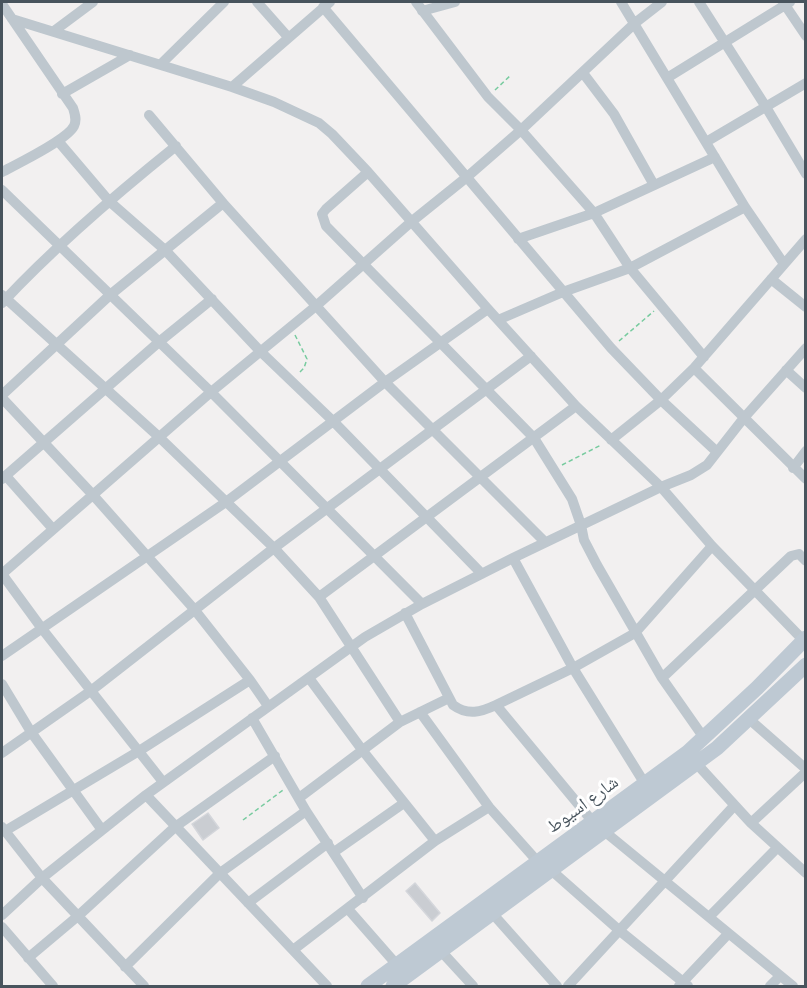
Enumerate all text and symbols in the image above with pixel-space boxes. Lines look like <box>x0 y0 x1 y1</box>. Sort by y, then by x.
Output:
street label: شارع اسيوط <box>543 772 623 838</box>

